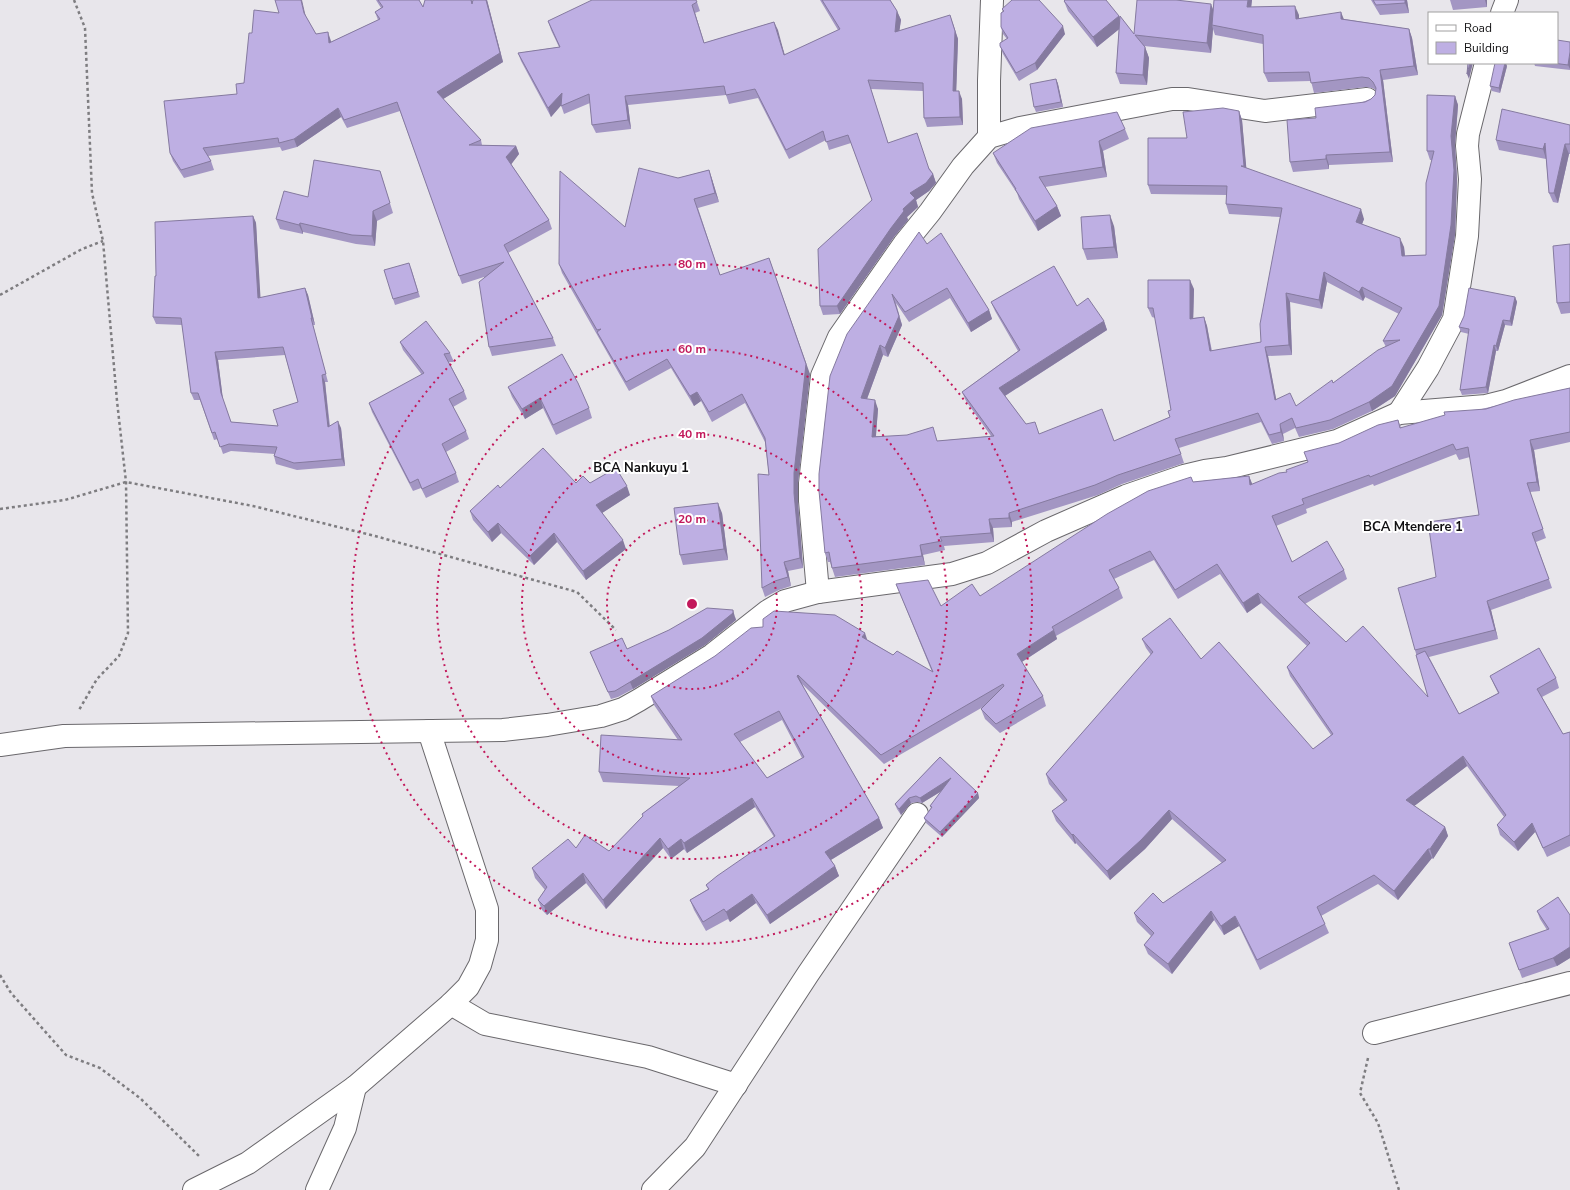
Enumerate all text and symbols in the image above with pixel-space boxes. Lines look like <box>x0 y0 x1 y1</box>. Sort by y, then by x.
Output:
legend <box>1428 12 1558 64</box>
text: Road <box>1464 20 1492 36</box>
text: Building <box>1464 40 1509 56</box>
text: 80 m <box>678 256 706 272</box>
text: 60 m <box>678 341 706 357</box>
text: 40 m <box>678 426 706 442</box>
district label: BCA Nankuyu 1 <box>593 459 689 477</box>
text: 20 m <box>678 511 706 527</box>
district label: BCA Mtendere 1 <box>1363 518 1463 536</box>
centre of rings <box>685 597 699 611</box>

